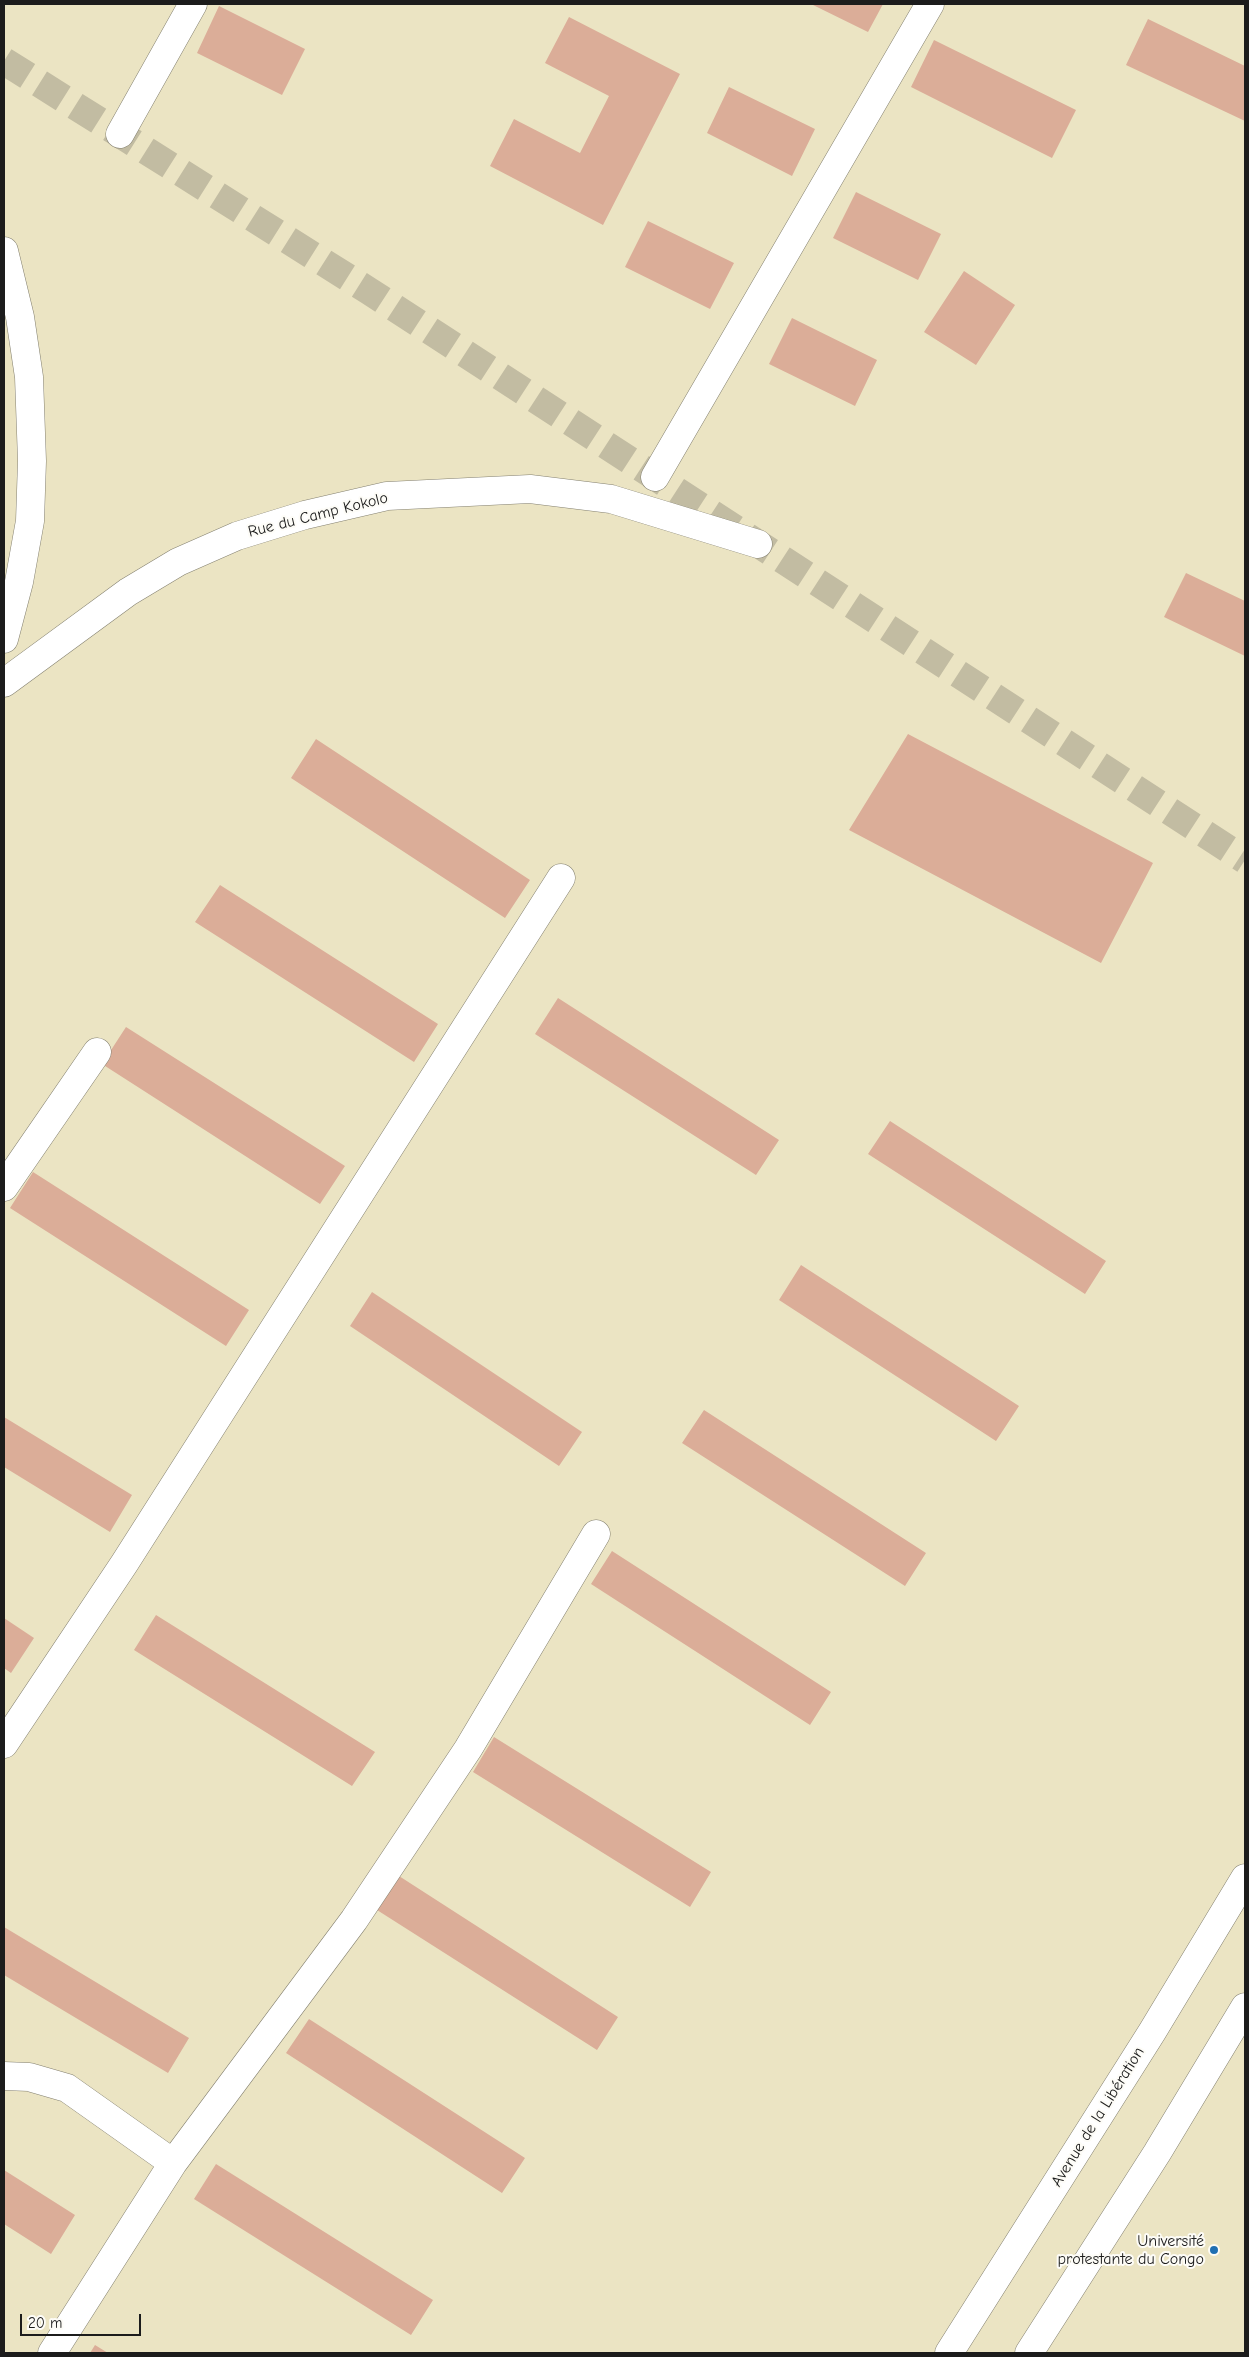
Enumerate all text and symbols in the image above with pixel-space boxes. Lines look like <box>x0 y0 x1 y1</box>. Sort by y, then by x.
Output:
street label: Rue du Camp Kokolo <box>246 488 390 542</box>
street label: Avenue de la Libération <box>1047 2044 1149 2190</box>
place label: Université protestante du Congo <box>1058 2231 1204 2269</box>
marker: Université protestante du Congo <box>1208 2244 1220 2256</box>
scale bar <box>22 2304 144 2336</box>
text: 20 m <box>28 2314 62 2332</box>

